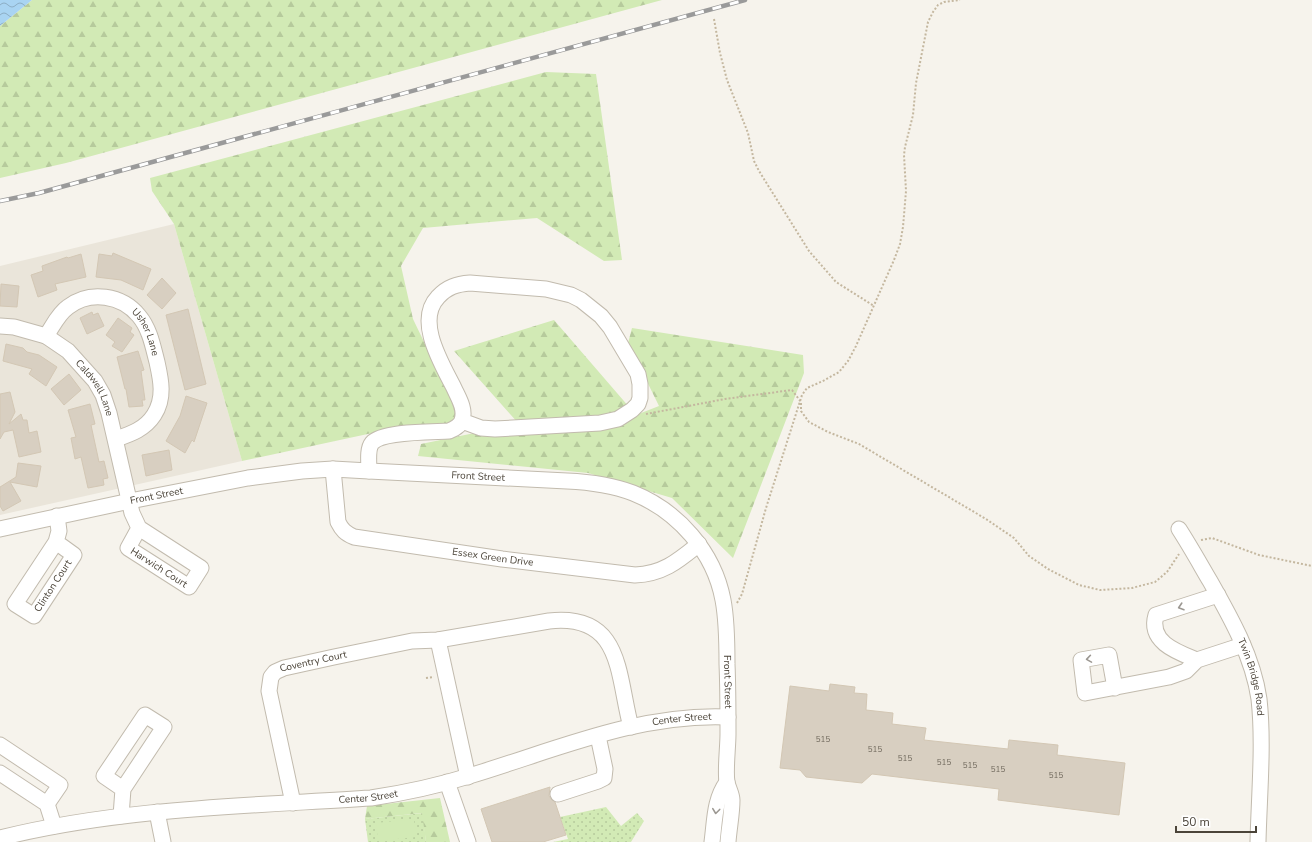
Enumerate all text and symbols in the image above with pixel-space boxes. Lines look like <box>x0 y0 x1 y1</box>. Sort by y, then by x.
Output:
street label: Usher Lane <box>128 305 162 357</box>
street label: Caldwell Lane <box>72 357 116 417</box>
street label: Front Street <box>451 468 506 485</box>
street label: Front Street <box>129 484 185 508</box>
street label: Harwich Court <box>128 544 191 592</box>
street label: Essex Green Drive <box>451 545 534 570</box>
street label: Clinton Court <box>31 557 75 615</box>
one-way arrow <box>1177 602 1184 611</box>
street label: Twin Bridge Road <box>1234 636 1267 716</box>
street label: Coventry Court <box>278 647 349 676</box>
one-way arrow <box>1086 654 1092 663</box>
street label: Front Street <box>720 655 735 709</box>
street label: Center Street <box>651 710 712 729</box>
house number: 515 <box>816 734 830 745</box>
house number: 515 <box>868 744 882 755</box>
house number: 515 <box>898 753 912 764</box>
house number: 515 <box>937 757 951 768</box>
house number: 515 <box>963 760 977 771</box>
house number: 515 <box>991 764 1005 775</box>
house number: 515 <box>1049 770 1063 781</box>
street label: Center Street <box>338 787 400 807</box>
one-way arrow <box>712 808 721 814</box>
scale bar <box>1176 808 1256 834</box>
text: 50 m <box>1182 814 1210 830</box>

